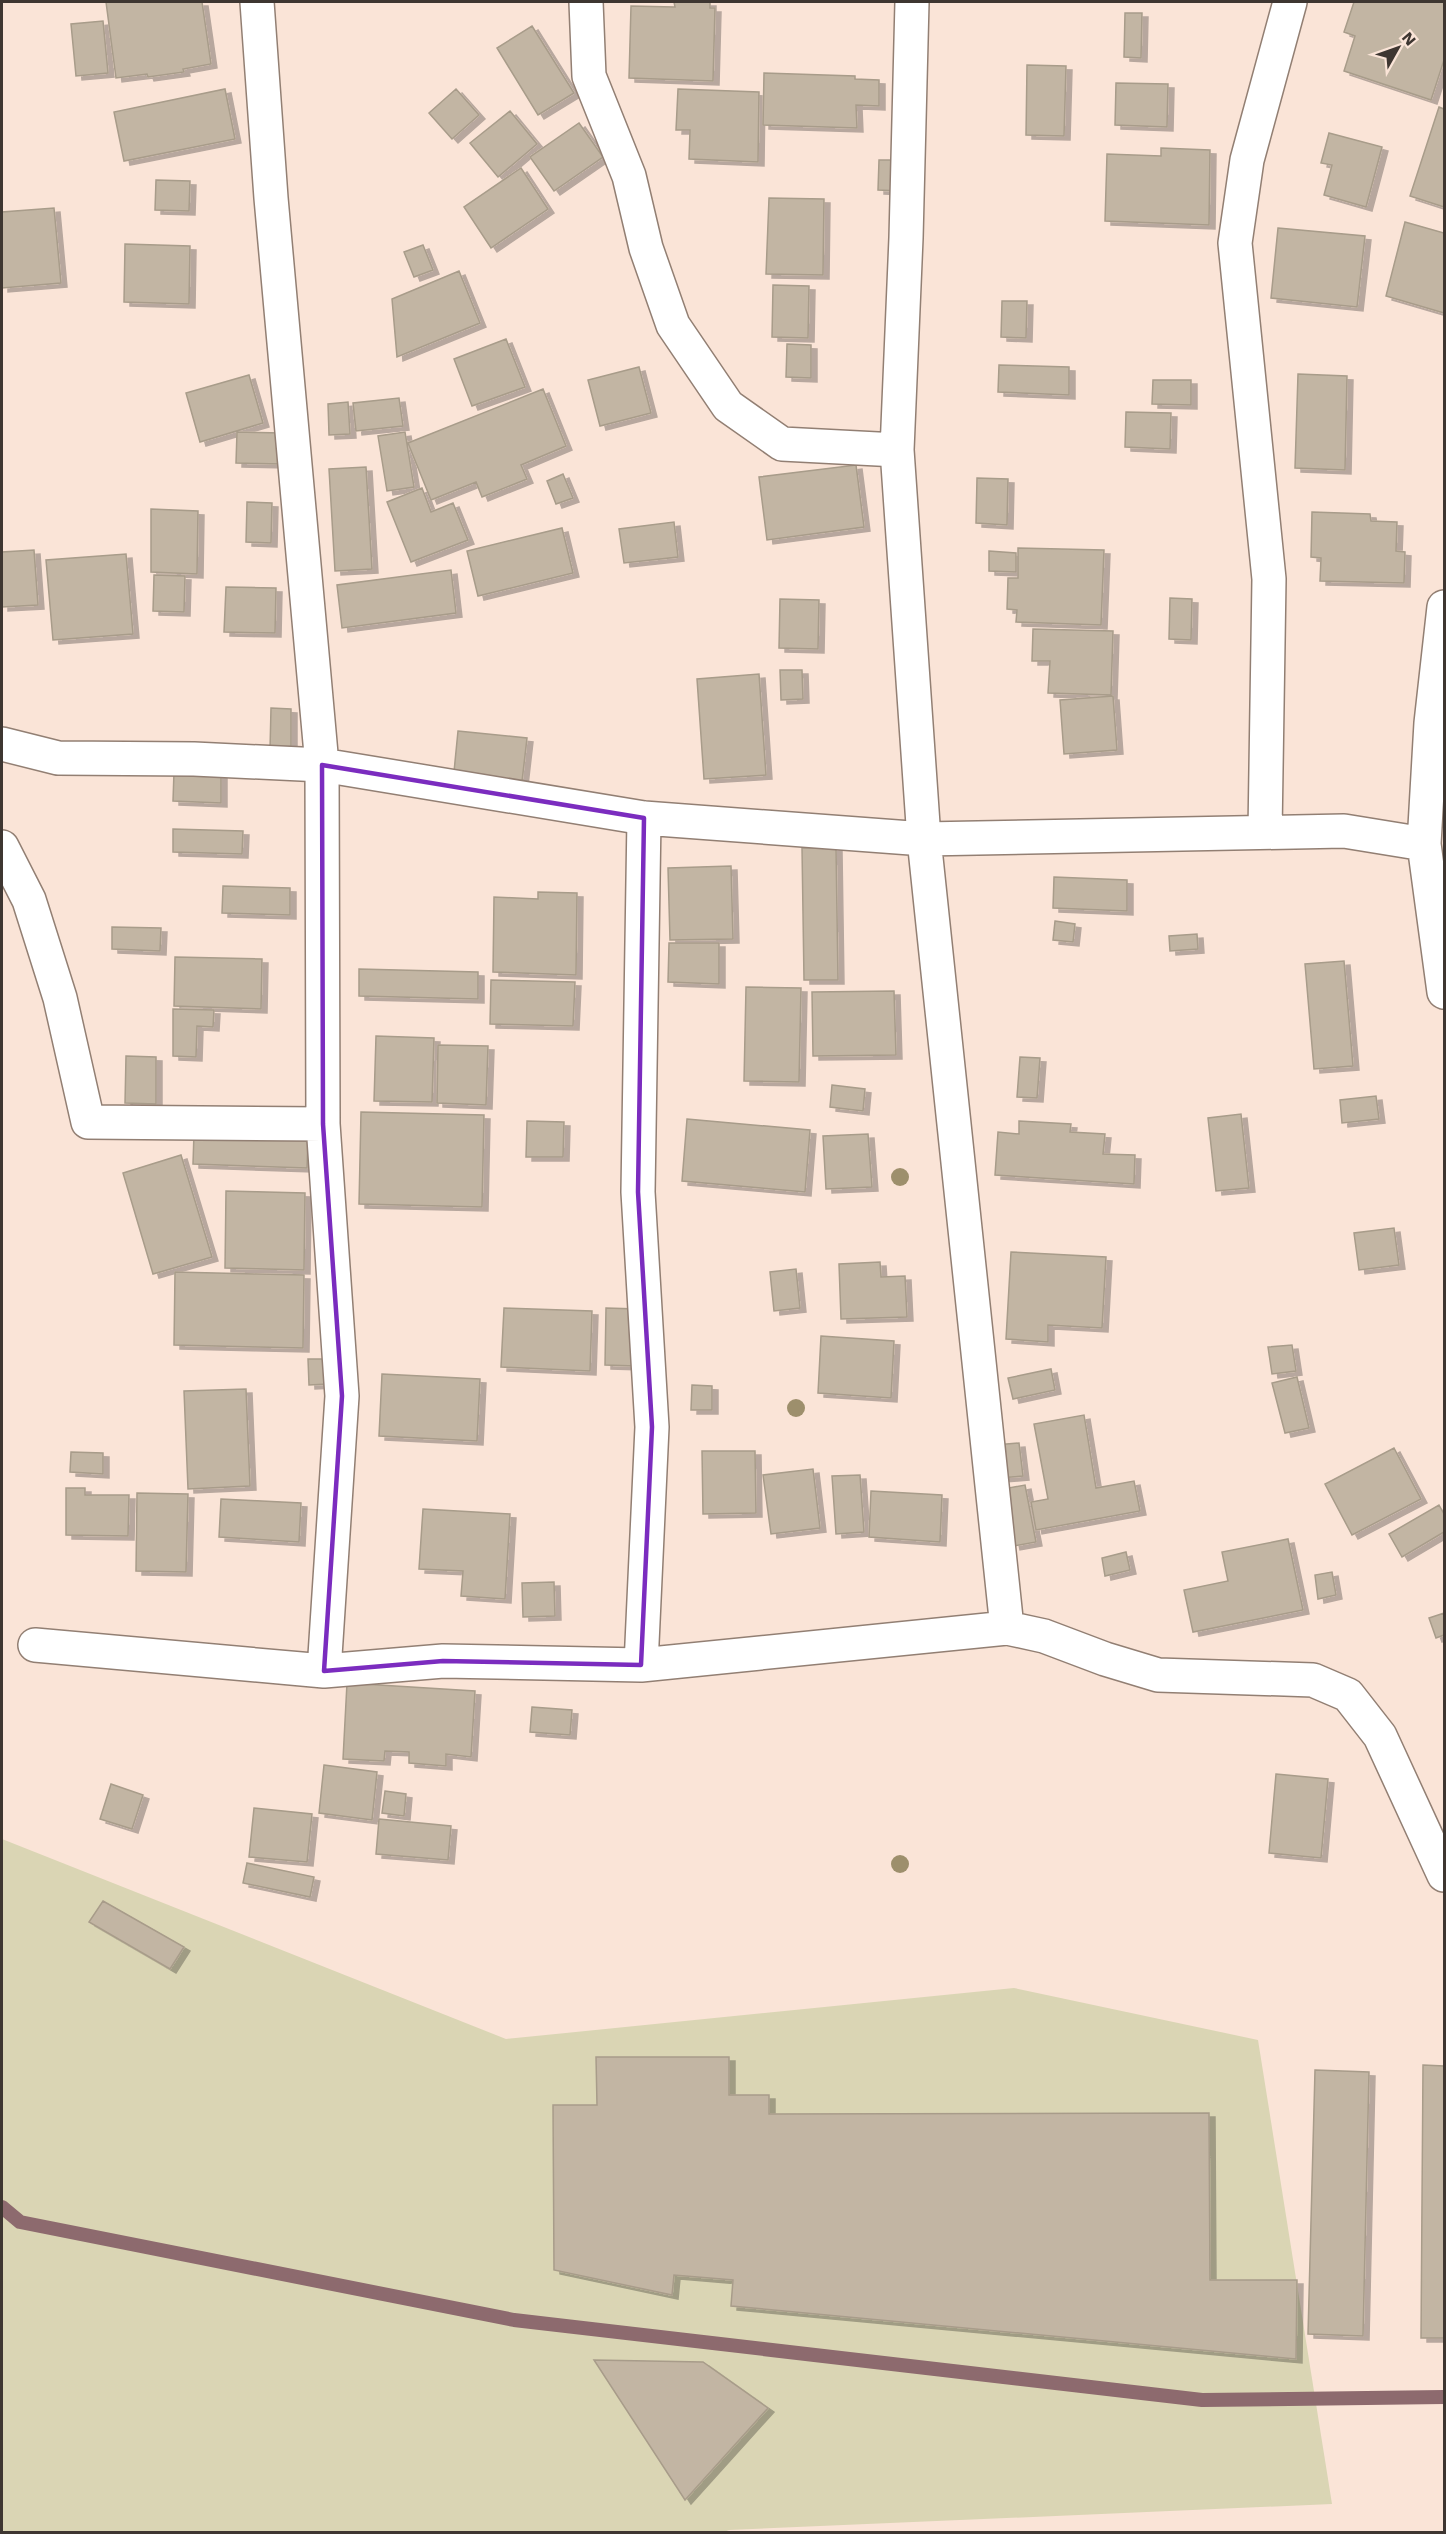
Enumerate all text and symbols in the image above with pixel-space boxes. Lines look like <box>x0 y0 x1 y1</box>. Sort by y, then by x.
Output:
north arrow <box>1368 18 1428 78</box>
text: N <box>1398 28 1420 49</box>

